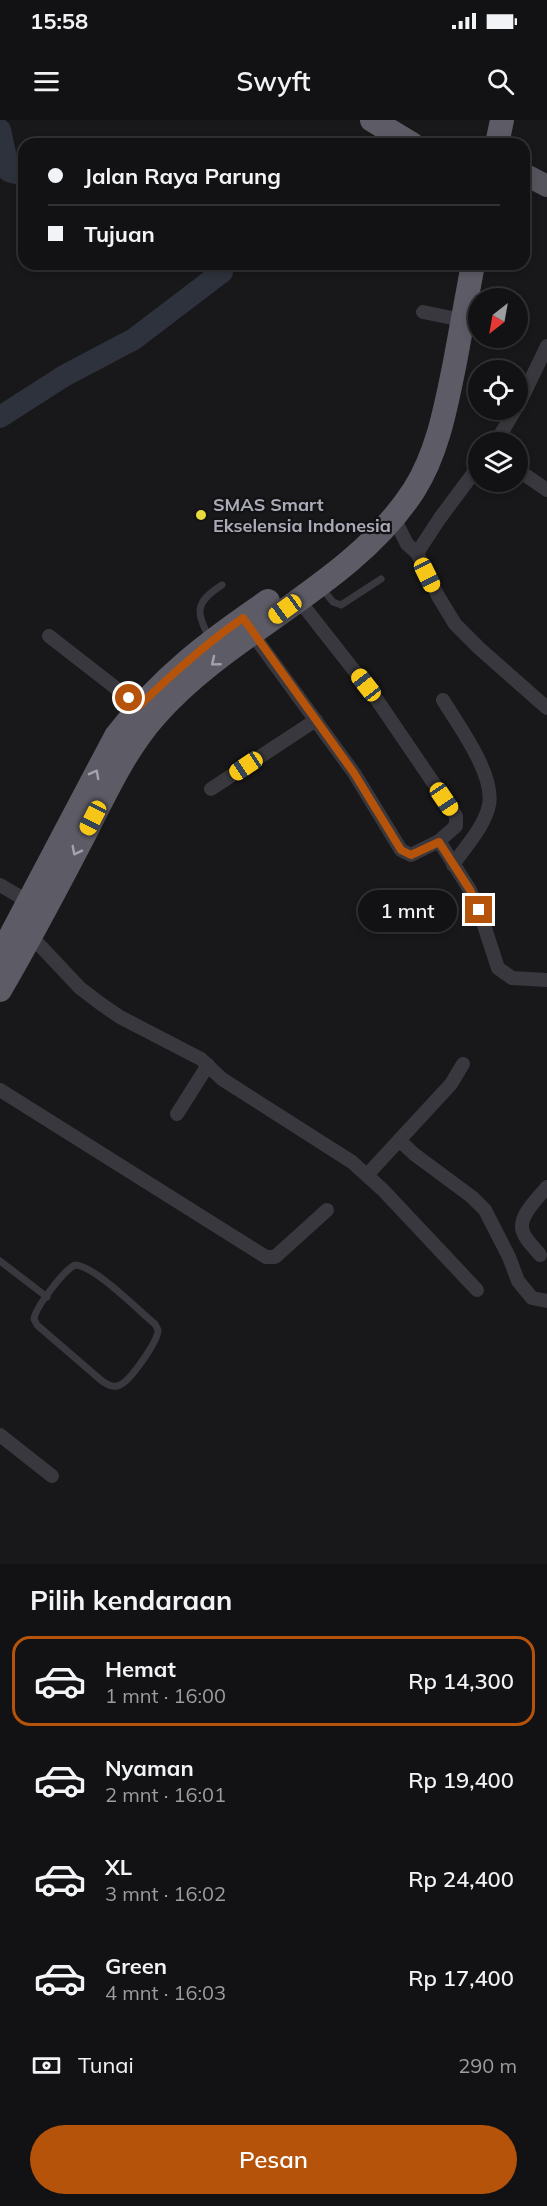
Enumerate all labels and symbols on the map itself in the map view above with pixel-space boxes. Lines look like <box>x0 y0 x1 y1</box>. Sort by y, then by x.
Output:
north arrow <box>468 288 528 348</box>
place label: SMAS Smart Ekselensia Indonesia <box>213 493 391 537</box>
marker: SMAS Smart Ekselensia Indonesia <box>194 508 208 522</box>
car <box>411 555 443 595</box>
car <box>265 591 305 627</box>
one-way arrow <box>211 655 222 666</box>
car <box>348 665 384 705</box>
route start <box>115 684 142 711</box>
car <box>226 748 266 784</box>
one-way arrow <box>88 770 99 780</box>
car <box>426 779 462 819</box>
car <box>77 798 109 838</box>
one-way arrow <box>72 844 83 855</box>
callout: 1 mnt <box>359 889 458 931</box>
route end <box>465 896 492 923</box>

